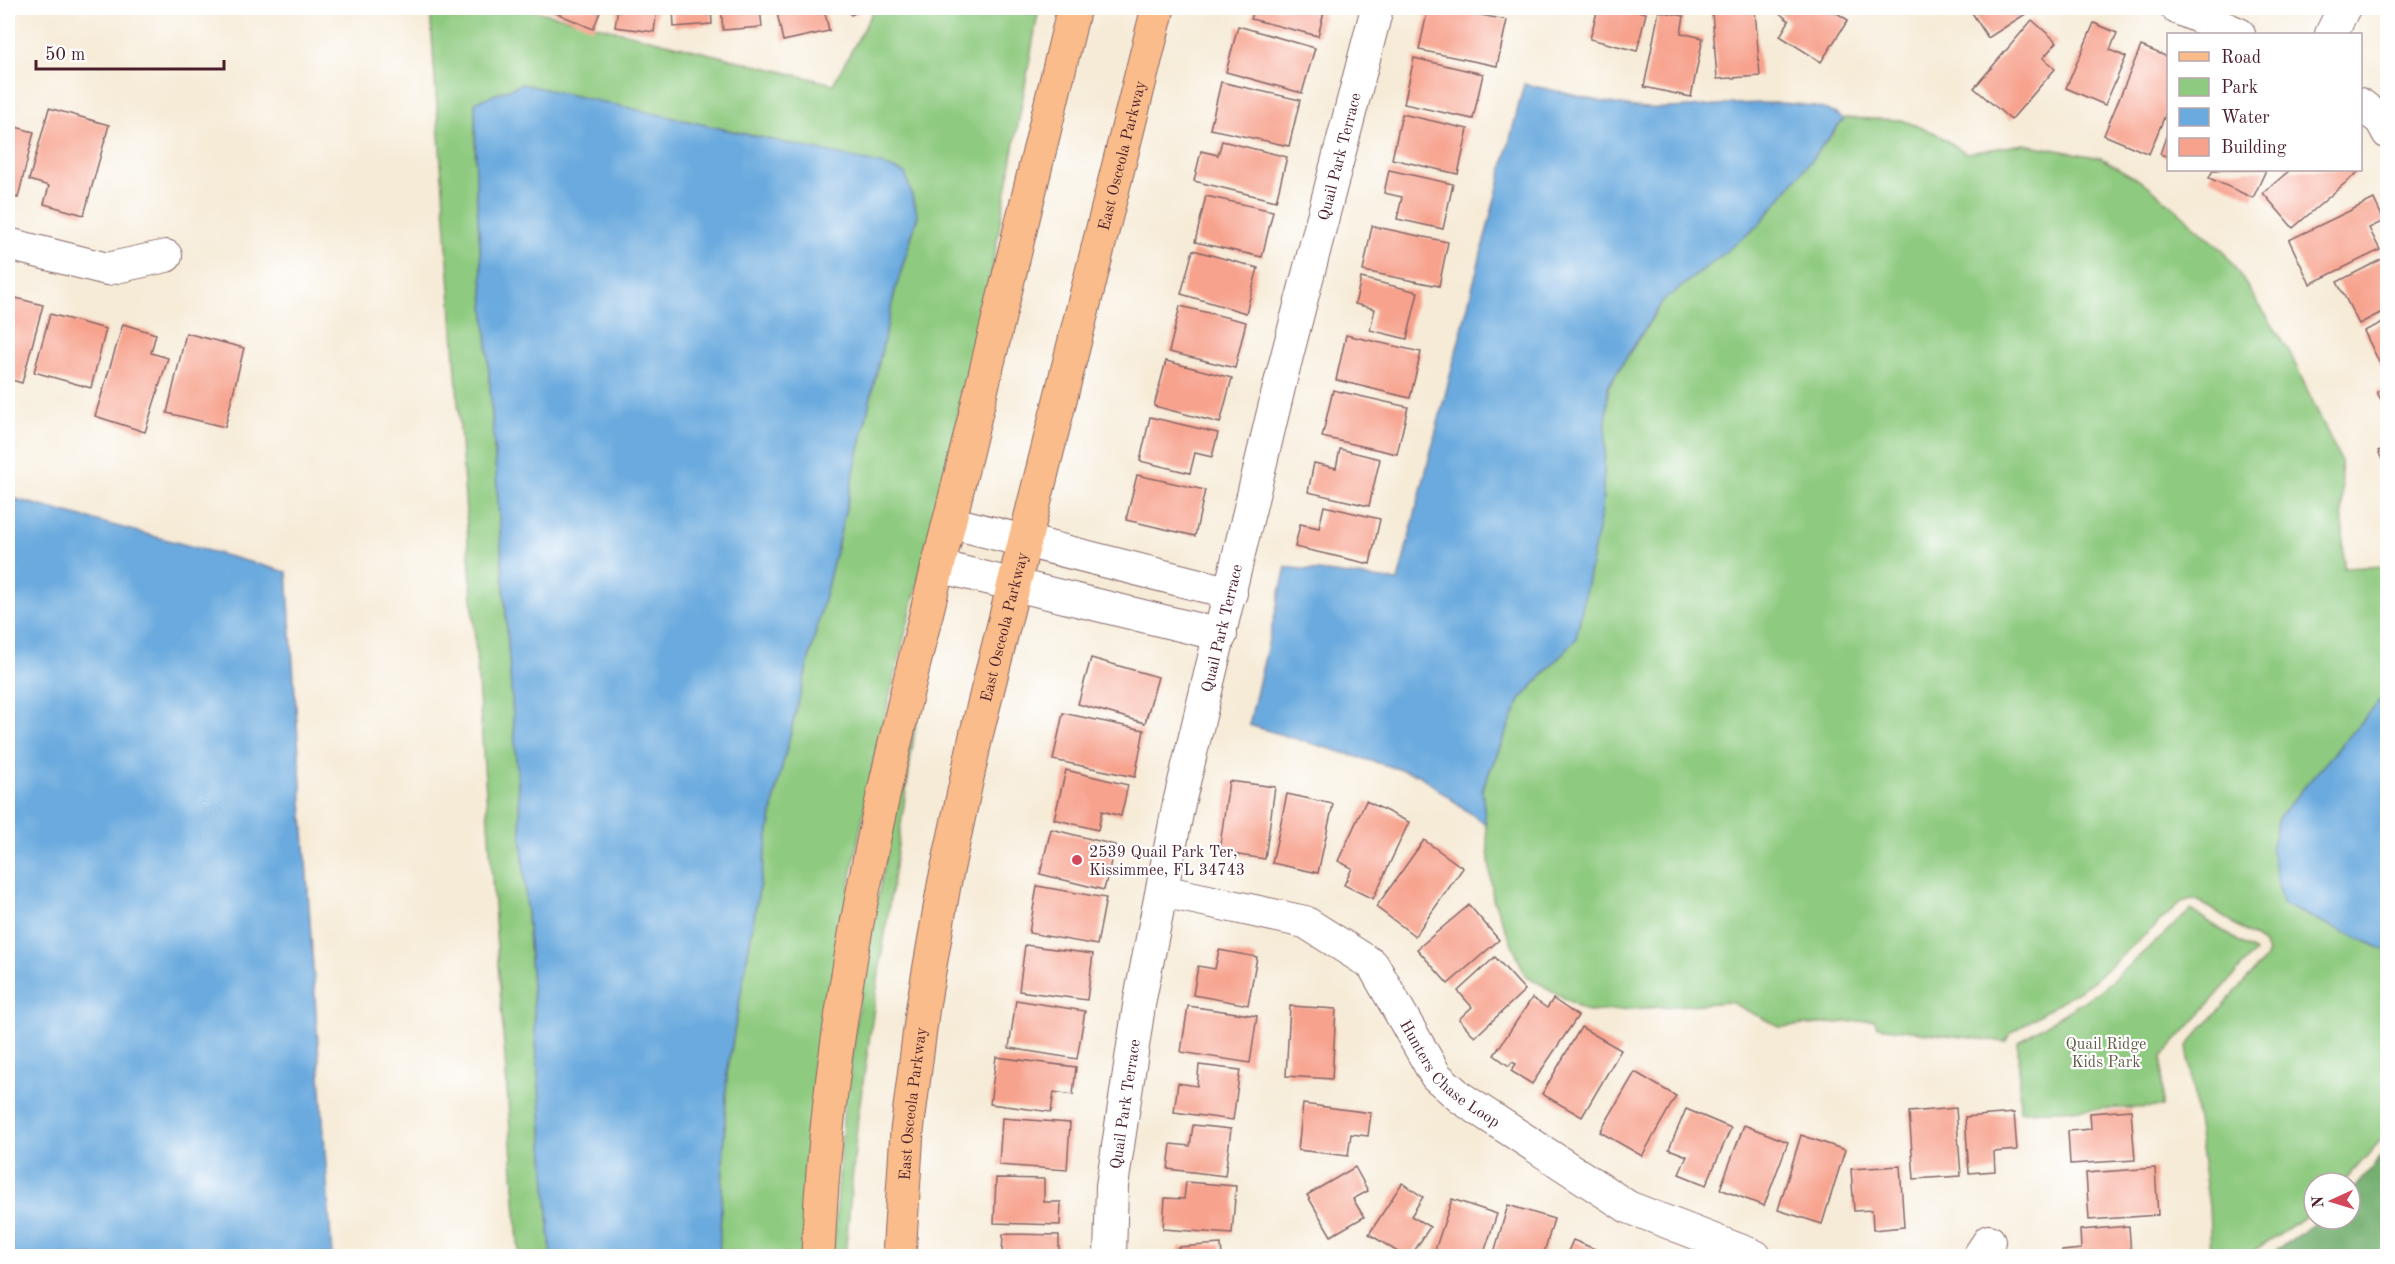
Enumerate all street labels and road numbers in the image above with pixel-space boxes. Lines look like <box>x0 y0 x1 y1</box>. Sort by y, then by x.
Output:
street label: East Osceola Parkway <box>1097 79 1150 233</box>
street label: Quail Park Terrace <box>1316 91 1365 222</box>
street label: East Osceola Parkway <box>979 550 1032 704</box>
street label: Quail Park Terrace <box>1200 563 1246 694</box>
street label: Hunters Chase Loop <box>1396 1018 1502 1131</box>
street label: East Osceola Parkway <box>898 1026 930 1181</box>
street label: Quail Park Terrace <box>1109 1038 1144 1170</box>

